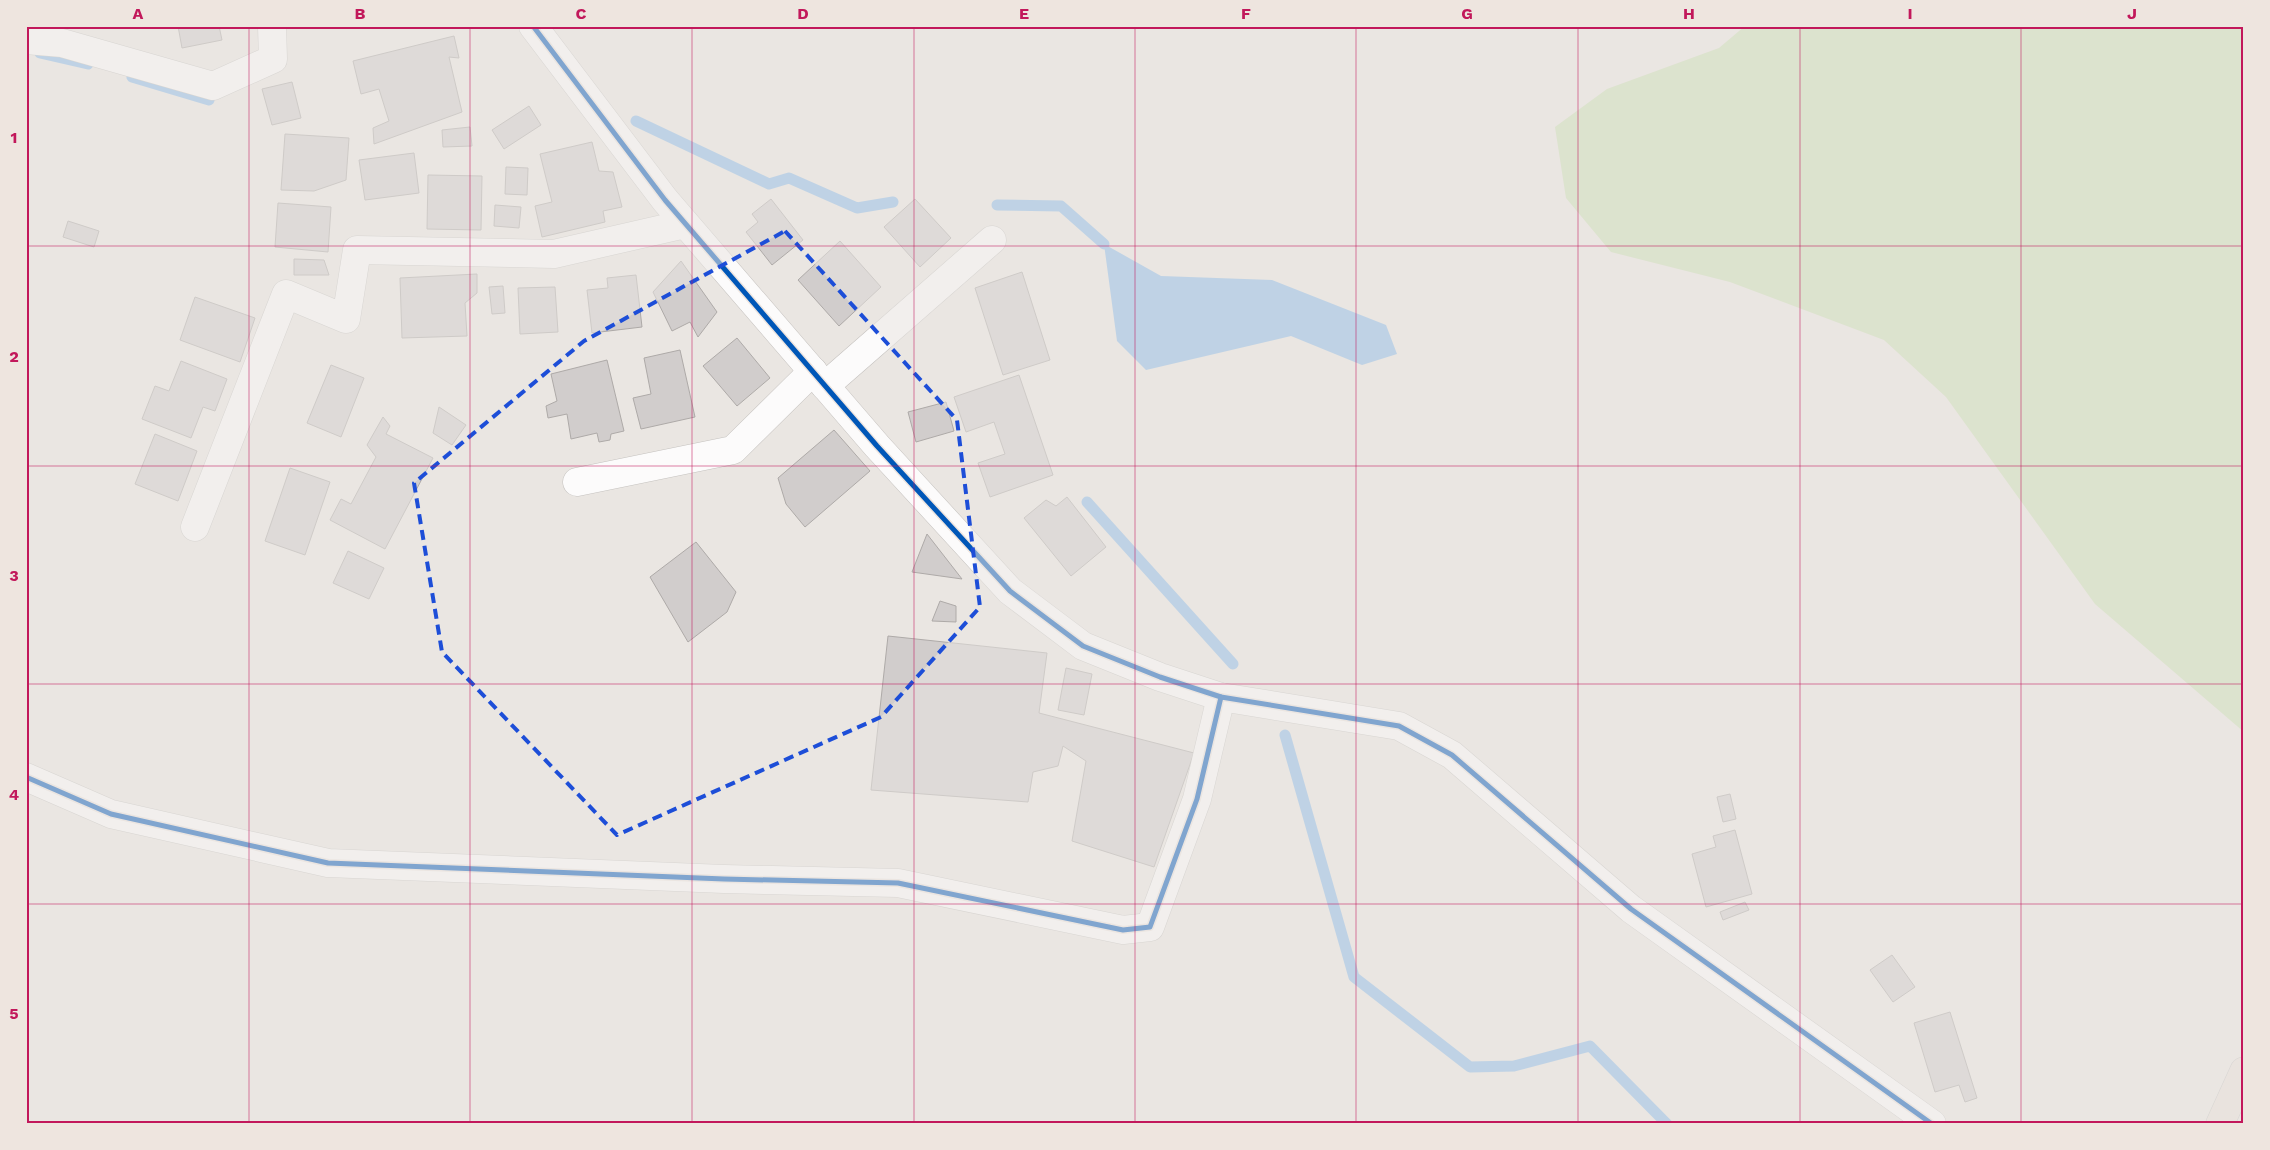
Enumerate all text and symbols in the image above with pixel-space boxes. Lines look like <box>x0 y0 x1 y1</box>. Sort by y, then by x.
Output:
text: A <box>133 4 144 23</box>
text: B <box>355 4 366 23</box>
text: C <box>576 4 587 23</box>
text: D <box>797 4 809 23</box>
text: E <box>1019 4 1029 23</box>
text: F <box>1241 4 1251 23</box>
text: G <box>1461 4 1473 23</box>
text: H <box>1683 4 1695 23</box>
text: I <box>1907 4 1913 23</box>
text: J <box>2127 4 2137 23</box>
text: 1 <box>11 128 17 147</box>
text: 2 <box>9 347 19 366</box>
text: 3 <box>9 566 19 585</box>
text: 4 <box>9 785 19 804</box>
text: 5 <box>9 1004 19 1023</box>

